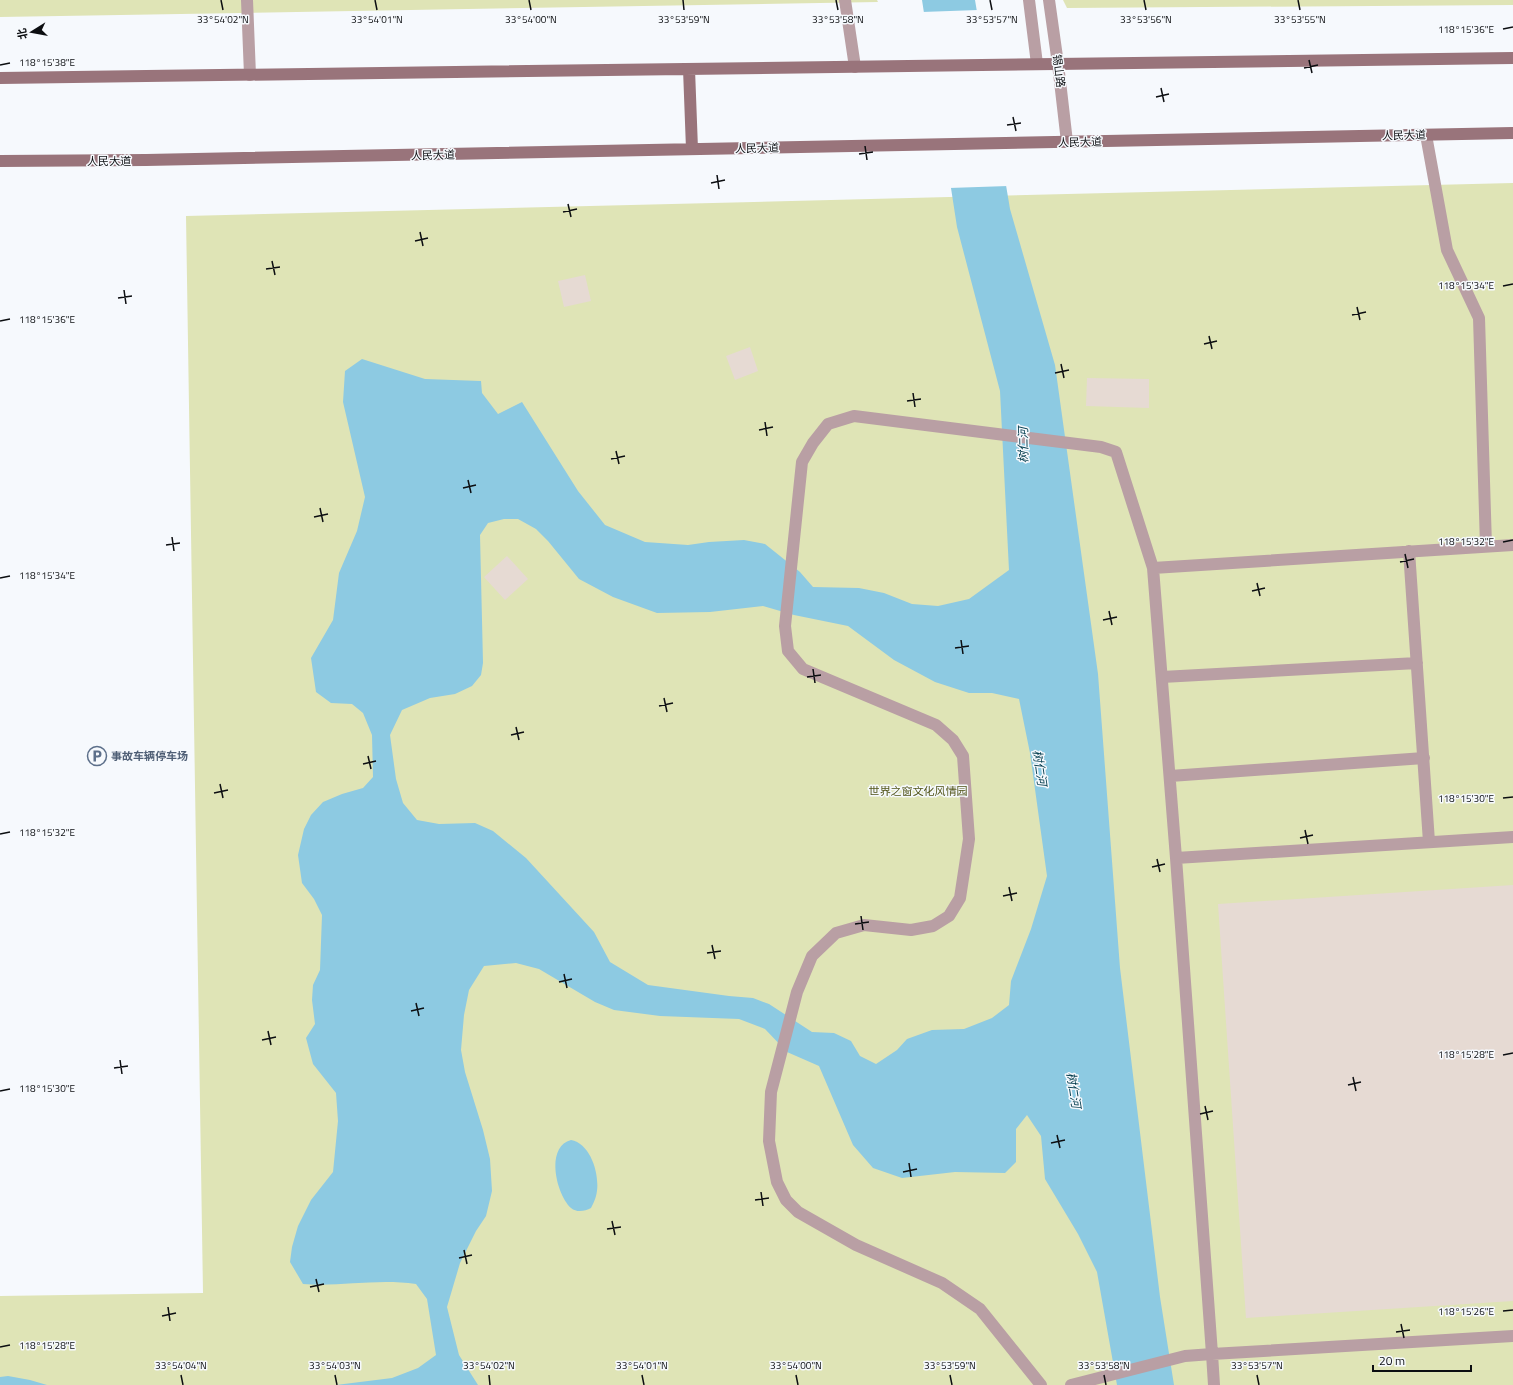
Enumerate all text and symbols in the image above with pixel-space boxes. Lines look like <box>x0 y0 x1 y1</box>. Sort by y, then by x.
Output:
north arrow <box>12 12 52 52</box>
text: 33°54'02"N <box>197 12 249 27</box>
text: 33°54'01"N <box>351 12 403 27</box>
text: 33°54'00"N <box>505 12 557 27</box>
text: 33°53'59"N <box>658 12 710 27</box>
text: 33°53'58"N <box>812 12 864 27</box>
text: 33°53'57"N <box>966 12 1018 27</box>
text: 33°53'56"N <box>1120 12 1172 27</box>
text: 33°53'55"N <box>1274 12 1326 27</box>
text: 118°15'36"E <box>1438 22 1495 37</box>
text: 北 <box>13 27 31 41</box>
street label: 锡山路 <box>1049 54 1069 88</box>
text: 118°15'38"E <box>19 55 76 70</box>
street label: 人民大道 <box>1382 127 1426 143</box>
street label: 人民大道 <box>1058 134 1102 150</box>
street label: 人民大道 <box>735 140 779 156</box>
street label: 人民大道 <box>411 147 455 163</box>
street label: 人民大道 <box>87 153 131 169</box>
text: 118°15'34"E <box>1438 278 1495 293</box>
text: 118°15'36"E <box>19 312 76 327</box>
water label: 树仁河 <box>1013 425 1033 463</box>
text: 118°15'32"E <box>1438 534 1495 549</box>
text: 118°15'34"E <box>19 568 76 583</box>
parking icon: 事故车辆停车场 <box>86 745 108 767</box>
place label: 事故车辆停车场 <box>111 748 188 764</box>
water label: 树仁河 <box>1028 749 1052 789</box>
park label: 世界之窗文化风情园 <box>869 783 968 799</box>
text: 118°15'30"E <box>1438 791 1495 806</box>
text: 118°15'32"E <box>19 825 76 840</box>
text: 118°15'28"E <box>1438 1047 1495 1062</box>
water label: 树仁河 <box>1062 1071 1087 1111</box>
text: 118°15'30"E <box>19 1081 76 1096</box>
text: 118°15'26"E <box>1438 1304 1495 1319</box>
text: 118°15'28"E <box>19 1338 76 1353</box>
scale bar <box>1373 1347 1471 1373</box>
text: 20 m <box>1379 1351 1405 1370</box>
text: 33°54'04"N <box>155 1358 207 1373</box>
text: 33°54'03"N <box>309 1358 361 1373</box>
text: 33°54'02"N <box>463 1358 515 1373</box>
text: 33°54'01"N <box>616 1358 668 1373</box>
text: 33°54'00"N <box>770 1358 822 1373</box>
text: 33°53'59"N <box>924 1358 976 1373</box>
text: 33°53'58"N <box>1078 1358 1130 1373</box>
text: 33°53'57"N <box>1231 1358 1283 1373</box>

